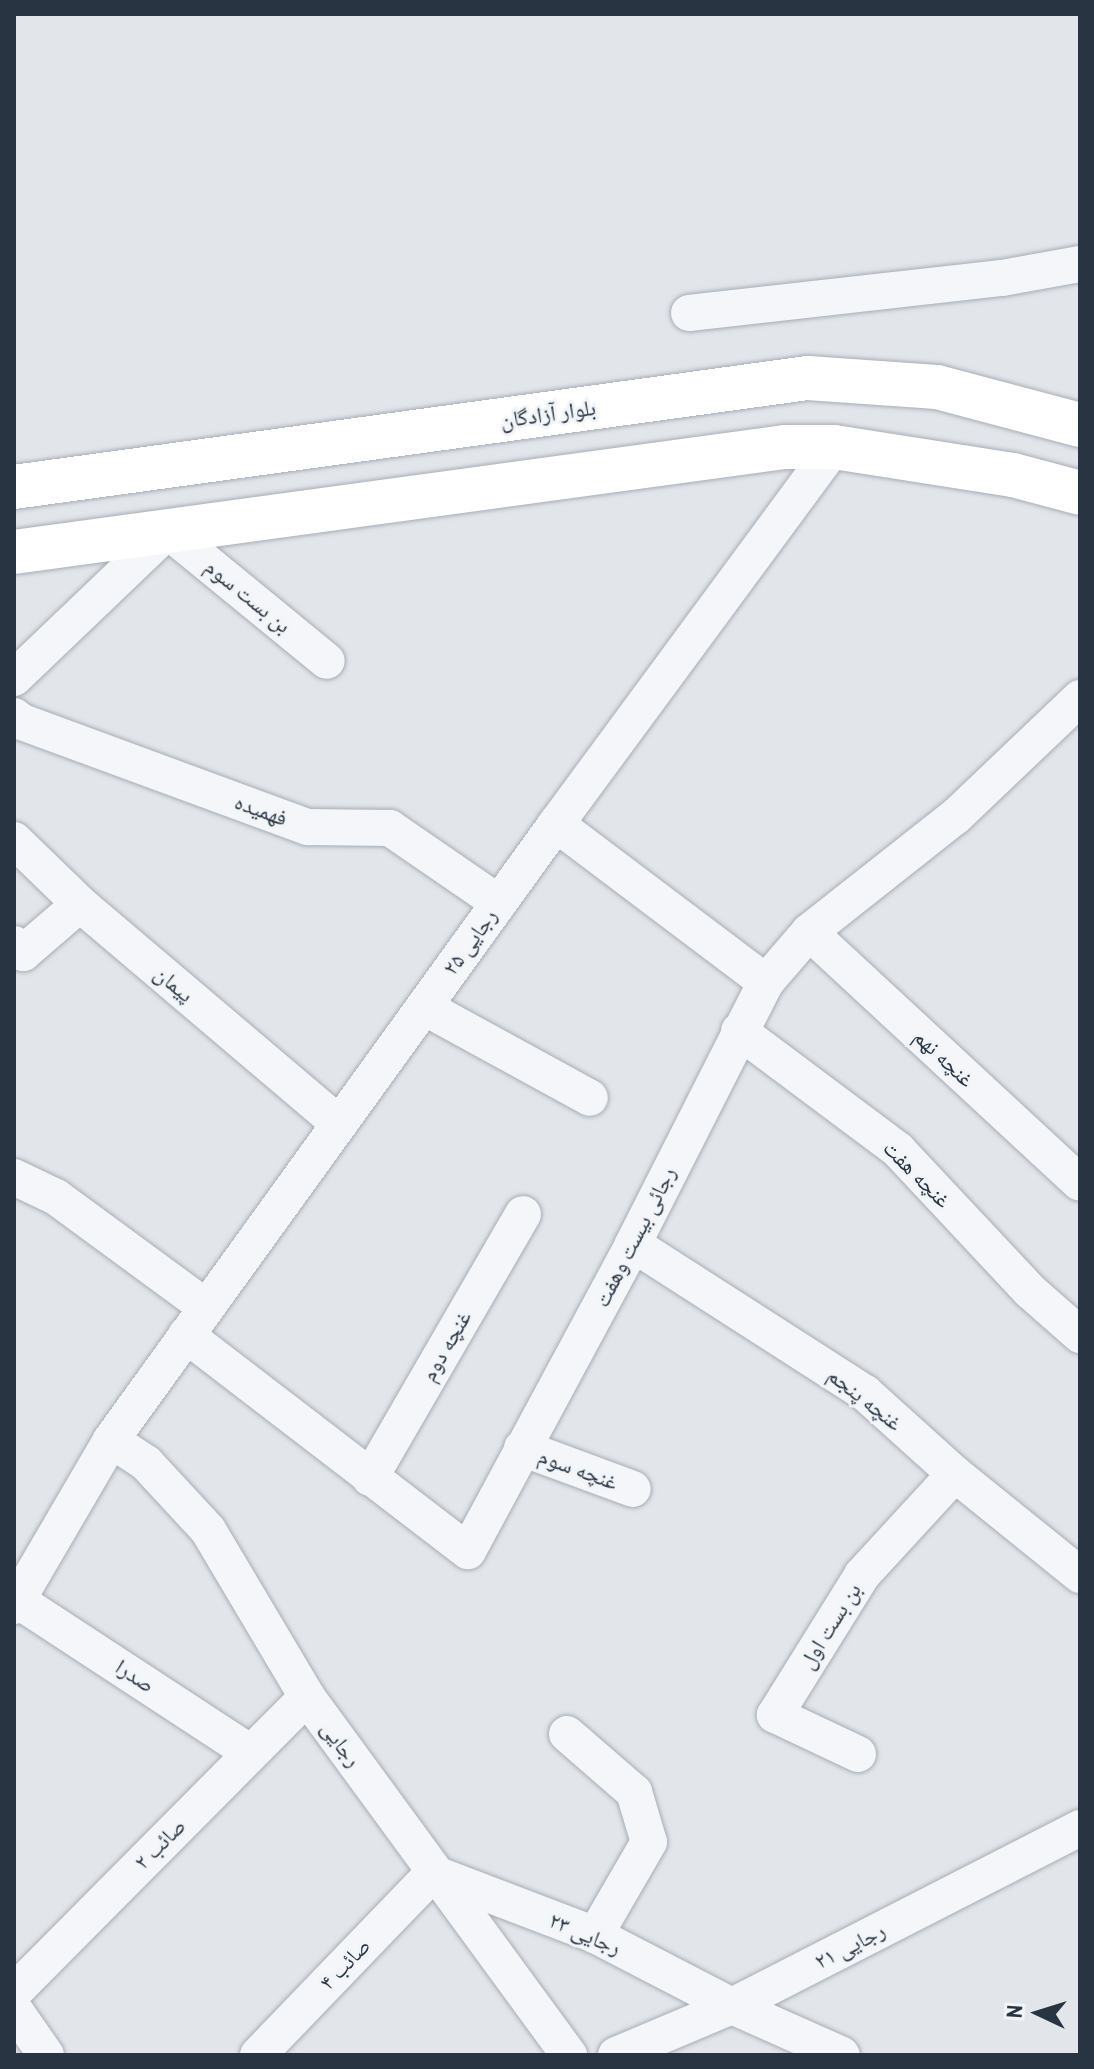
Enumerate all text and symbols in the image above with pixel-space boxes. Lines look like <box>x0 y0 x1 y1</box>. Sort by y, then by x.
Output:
street label: بلوار آزادگان <box>499 394 597 434</box>
street label: بن بست سوم <box>200 553 296 639</box>
street label: فهمیده <box>231 788 291 832</box>
street label: رجایی ۲۵ <box>437 904 503 980</box>
street label: پیمان <box>149 960 199 1008</box>
street label: غنچه نهم <box>908 1023 980 1093</box>
street label: غنچه هفت <box>878 1135 956 1213</box>
street label: رجائی بیست وهفت <box>588 1163 682 1311</box>
street label: غنچه دوم <box>415 1306 477 1386</box>
street label: غنچه پنجم <box>822 1362 908 1436</box>
street label: غنچه سوم <box>535 1442 621 1496</box>
street label: بن بست اول <box>793 1578 867 1674</box>
street label: صدرا <box>110 1654 160 1698</box>
street label: رجایی <box>315 1716 367 1772</box>
street label: صائب ۲ <box>129 1813 191 1875</box>
street label: رجایی ۲۳ <box>545 1907 625 1961</box>
street label: رجایی ۲۱ <box>810 1917 890 1975</box>
street label: صائب ۴ <box>314 1933 376 1995</box>
north arrow <box>998 1973 1078 2053</box>
text: N <box>999 2004 1029 2019</box>

